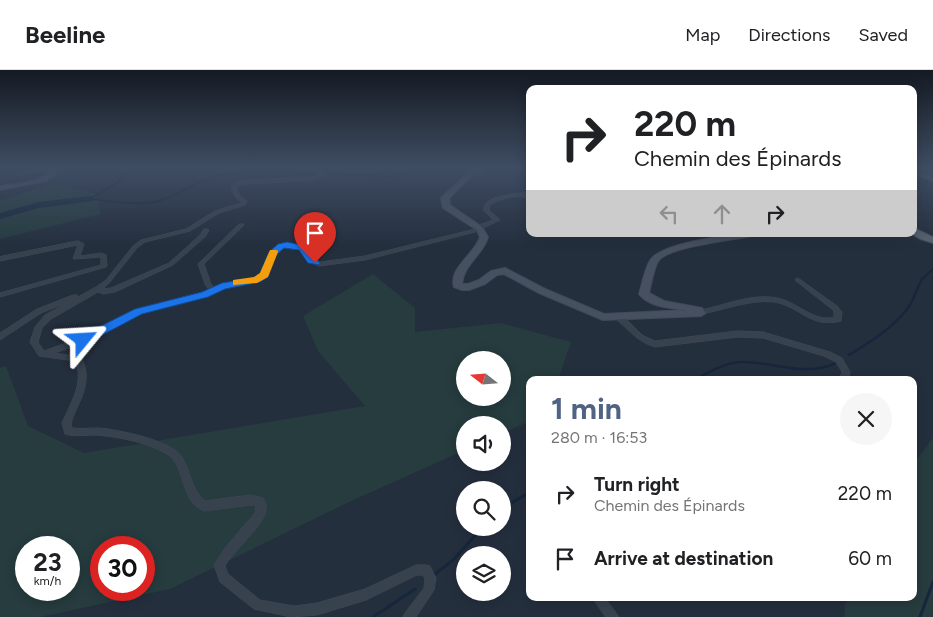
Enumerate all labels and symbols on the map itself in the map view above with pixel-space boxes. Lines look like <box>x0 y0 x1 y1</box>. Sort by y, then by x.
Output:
pin <box>294 212 336 263</box>
position arrow <box>56 313 108 365</box>
north arrow <box>456 351 511 406</box>
speed limit sign: 30 <box>90 536 155 601</box>

